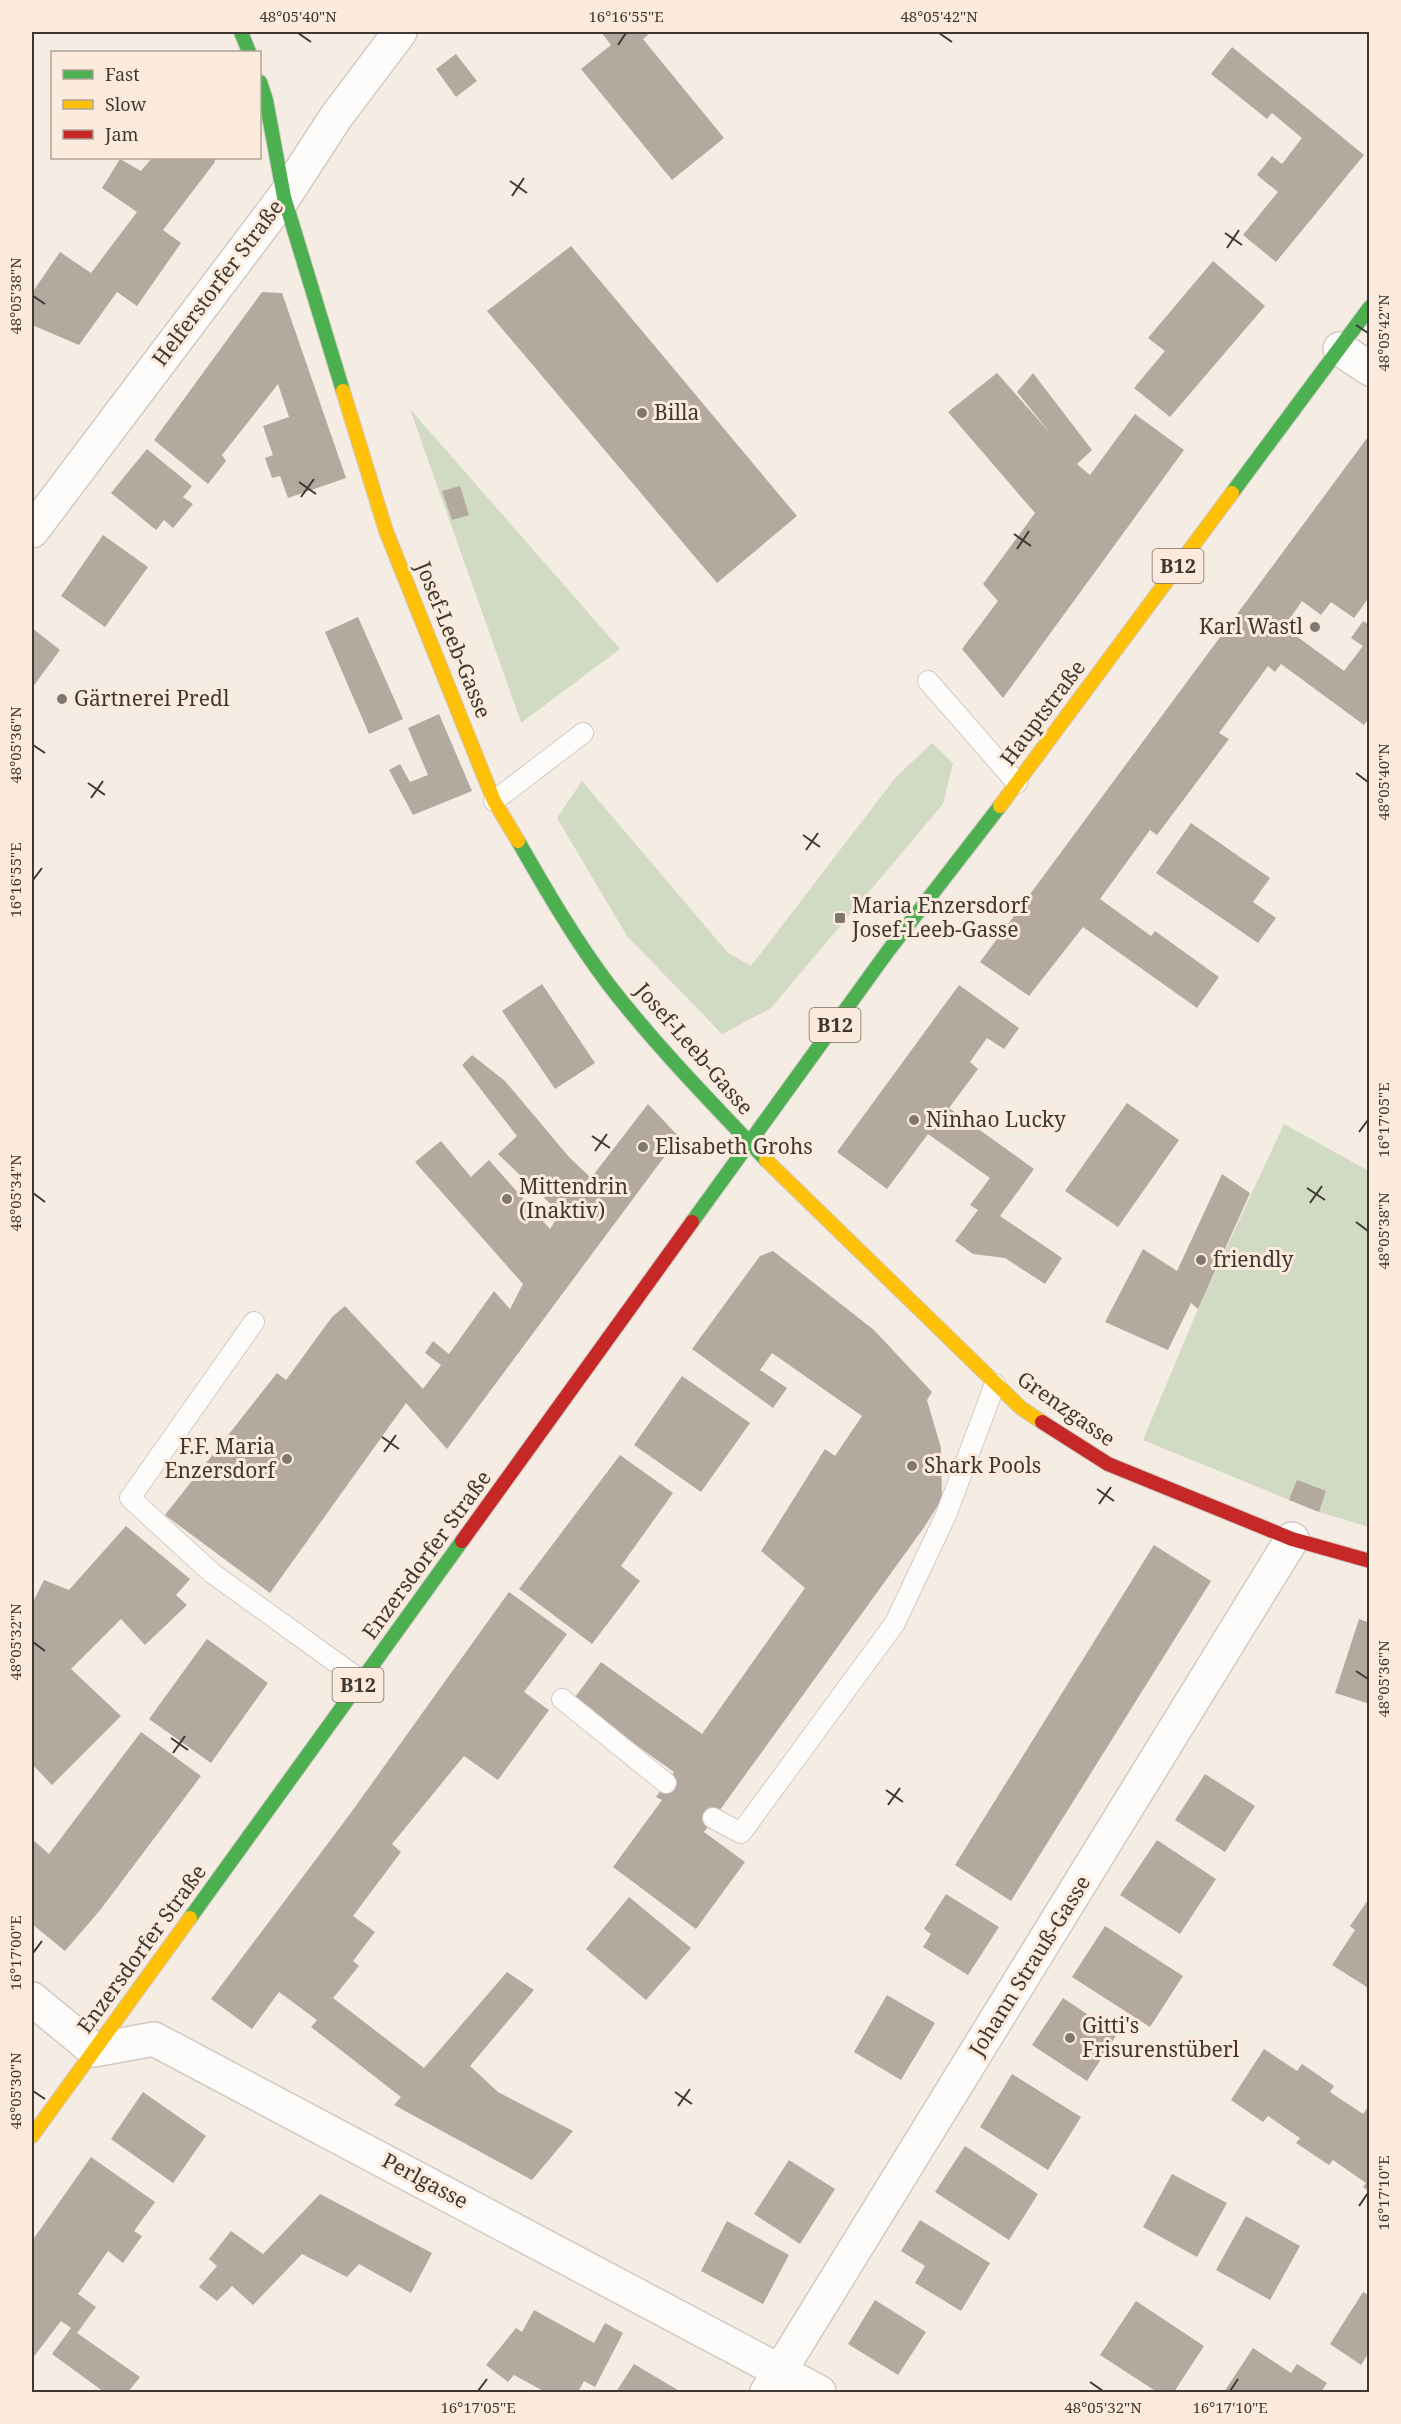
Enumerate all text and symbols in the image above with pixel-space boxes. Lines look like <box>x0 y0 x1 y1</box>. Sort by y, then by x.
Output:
text: 48°05'40"N <box>259 6 337 26</box>
text: 16°16'55"E <box>588 6 664 26</box>
text: 48°05'42"N <box>900 6 978 26</box>
legend <box>51 51 261 159</box>
text: Fast <box>105 62 140 86</box>
text: Slow <box>105 92 147 116</box>
text: Jam <box>104 122 139 146</box>
street label: Helferstorfer Straße <box>145 194 289 371</box>
text: 48°05'38"N <box>5 257 25 335</box>
text: 48°05'42"N <box>1373 294 1393 372</box>
place label: Billa <box>654 398 699 426</box>
marker: Billa <box>635 406 649 420</box>
road number: B12 <box>1152 549 1204 583</box>
street label: Josef-Leeb-Gasse <box>409 556 498 722</box>
place label: Karl Wastl <box>1199 612 1303 640</box>
marker: Karl Wastl <box>1308 620 1322 634</box>
street label: Hauptstraße <box>993 654 1091 771</box>
place label: Gärtnerei Predl <box>74 684 230 712</box>
marker: Gärtnerei Predl <box>55 692 69 706</box>
text: 48°05'36"N <box>5 706 25 784</box>
text: 48°05'40"N <box>1373 743 1393 821</box>
text: 16°16'55"E <box>5 842 25 918</box>
place label: Maria Enzersdorf Josef-Leeb-Gasse <box>851 891 1030 943</box>
marker: Maria Enzersdorf Josef-Leeb-Gasse <box>833 911 847 925</box>
street label: Josef-Leeb-Gasse <box>629 976 760 1120</box>
road number: B12 <box>810 1008 860 1042</box>
text: 16°17'05"E <box>1373 1082 1393 1158</box>
place label: Ninhao Lucky <box>926 1105 1066 1133</box>
marker: Ninhao Lucky <box>907 1113 921 1127</box>
place label: Elisabeth Grohs <box>655 1132 813 1160</box>
marker: Elisabeth Grohs <box>636 1140 650 1154</box>
text: 48°05'34"N <box>5 1154 25 1232</box>
place label: Mittendrin (Inaktiv) <box>519 1172 628 1224</box>
marker: Mittendrin (Inaktiv) <box>500 1192 514 1206</box>
text: 48°05'38"N <box>1373 1192 1393 1270</box>
place label: friendly <box>1213 1245 1294 1273</box>
marker: friendly <box>1194 1253 1208 1267</box>
street label: Grenzgasse <box>1012 1364 1121 1452</box>
place label: F.F. Maria Enzersdorf <box>164 1432 277 1484</box>
place label: Shark Pools <box>924 1451 1041 1479</box>
marker: F.F. Maria Enzersdorf <box>280 1452 294 1466</box>
marker: Shark Pools <box>905 1459 919 1473</box>
street label: Enzersdorfer Straße <box>355 1464 497 1644</box>
text: 48°05'32"N <box>5 1603 25 1681</box>
text: 48°05'36"N <box>1373 1640 1393 1718</box>
road number: B12 <box>332 1668 384 1702</box>
street label: Enzersdorfer Straße <box>70 1858 212 2038</box>
street label: Johann Strauß-Gasse <box>962 1870 1096 2062</box>
text: 16°17'00"E <box>5 1915 25 1991</box>
place label: Gitti's Frisurenstüberl <box>1082 2011 1240 2063</box>
marker: Gitti's Frisurenstüberl <box>1063 2031 1077 2045</box>
text: 48°05'30"N <box>5 2052 25 2130</box>
street label: Perlgasse <box>378 2146 473 2214</box>
text: 16°17'10"E <box>1373 2155 1393 2231</box>
text: 16°17'05"E <box>440 2397 516 2417</box>
text: 48°05'32"N <box>1064 2397 1142 2417</box>
text: 16°17'10"E <box>1192 2397 1268 2417</box>

